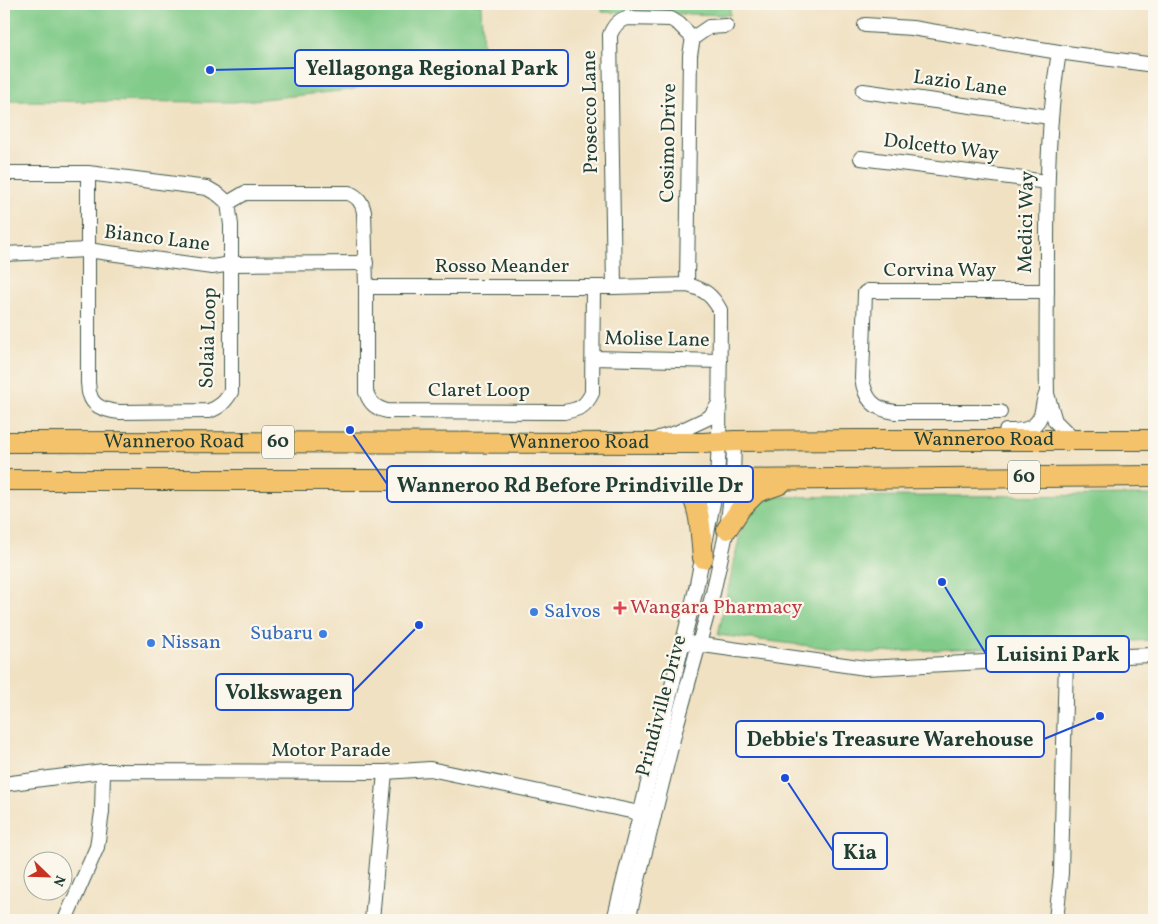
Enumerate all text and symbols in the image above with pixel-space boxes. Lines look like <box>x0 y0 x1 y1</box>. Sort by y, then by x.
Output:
callout: Yellagonga Regional Park <box>295 50 568 86</box>
street label: Prosecco Lane <box>576 50 606 174</box>
text: Yellagonga Regional Park <box>306 55 558 84</box>
street label: Lazio Lane <box>911 64 1009 104</box>
street label: Cosimo Drive <box>654 83 684 203</box>
street label: Dolcetto Way <box>882 127 1000 169</box>
street label: Medici Way <box>1012 170 1042 273</box>
street label: Bianco Lane <box>102 219 212 259</box>
street label: Rosso Meander <box>435 253 569 281</box>
street label: Corvina Way <box>884 257 997 285</box>
street label: Solaia Loop <box>193 287 225 389</box>
street label: Molise Lane <box>604 325 710 355</box>
street label: Claret Loop <box>428 377 530 405</box>
road number: 60 <box>262 426 294 458</box>
street label: Wanneroo Road <box>913 426 1054 454</box>
street label: Wanneroo Road <box>104 428 244 456</box>
street label: Wanneroo Road <box>509 429 649 457</box>
road number: 60 <box>1008 461 1040 494</box>
callout: Wanneroo Rd Before Prindiville Dr <box>387 466 753 502</box>
text: Wanneroo Rd Before Prindiville Dr <box>397 472 743 501</box>
place label: Wangara Pharmacy <box>630 594 803 622</box>
place label: Salvos <box>544 598 601 626</box>
marker: Wangara Pharmacy <box>614 602 626 614</box>
marker: Salvos <box>528 606 540 618</box>
place label: Subaru <box>250 620 313 648</box>
marker: Subaru <box>317 628 329 640</box>
place label: Nissan <box>161 629 221 657</box>
street label: Prindiville Drive <box>630 632 694 780</box>
callout: Luisini Park <box>986 636 1129 672</box>
marker: Nissan <box>145 637 157 649</box>
text: Luisini Park <box>997 641 1120 670</box>
callout: Volkswagen <box>216 674 353 710</box>
text: Volkswagen <box>225 679 343 708</box>
callout: Debbie's Treasure Warehouse <box>736 721 1044 757</box>
text: Debbie's Treasure Warehouse <box>746 726 1034 755</box>
street label: Motor Parade <box>271 737 391 765</box>
callout: Kia <box>833 833 887 869</box>
text: Kia <box>843 839 877 868</box>
north arrow <box>22 852 72 902</box>
text: N <box>48 872 69 889</box>

